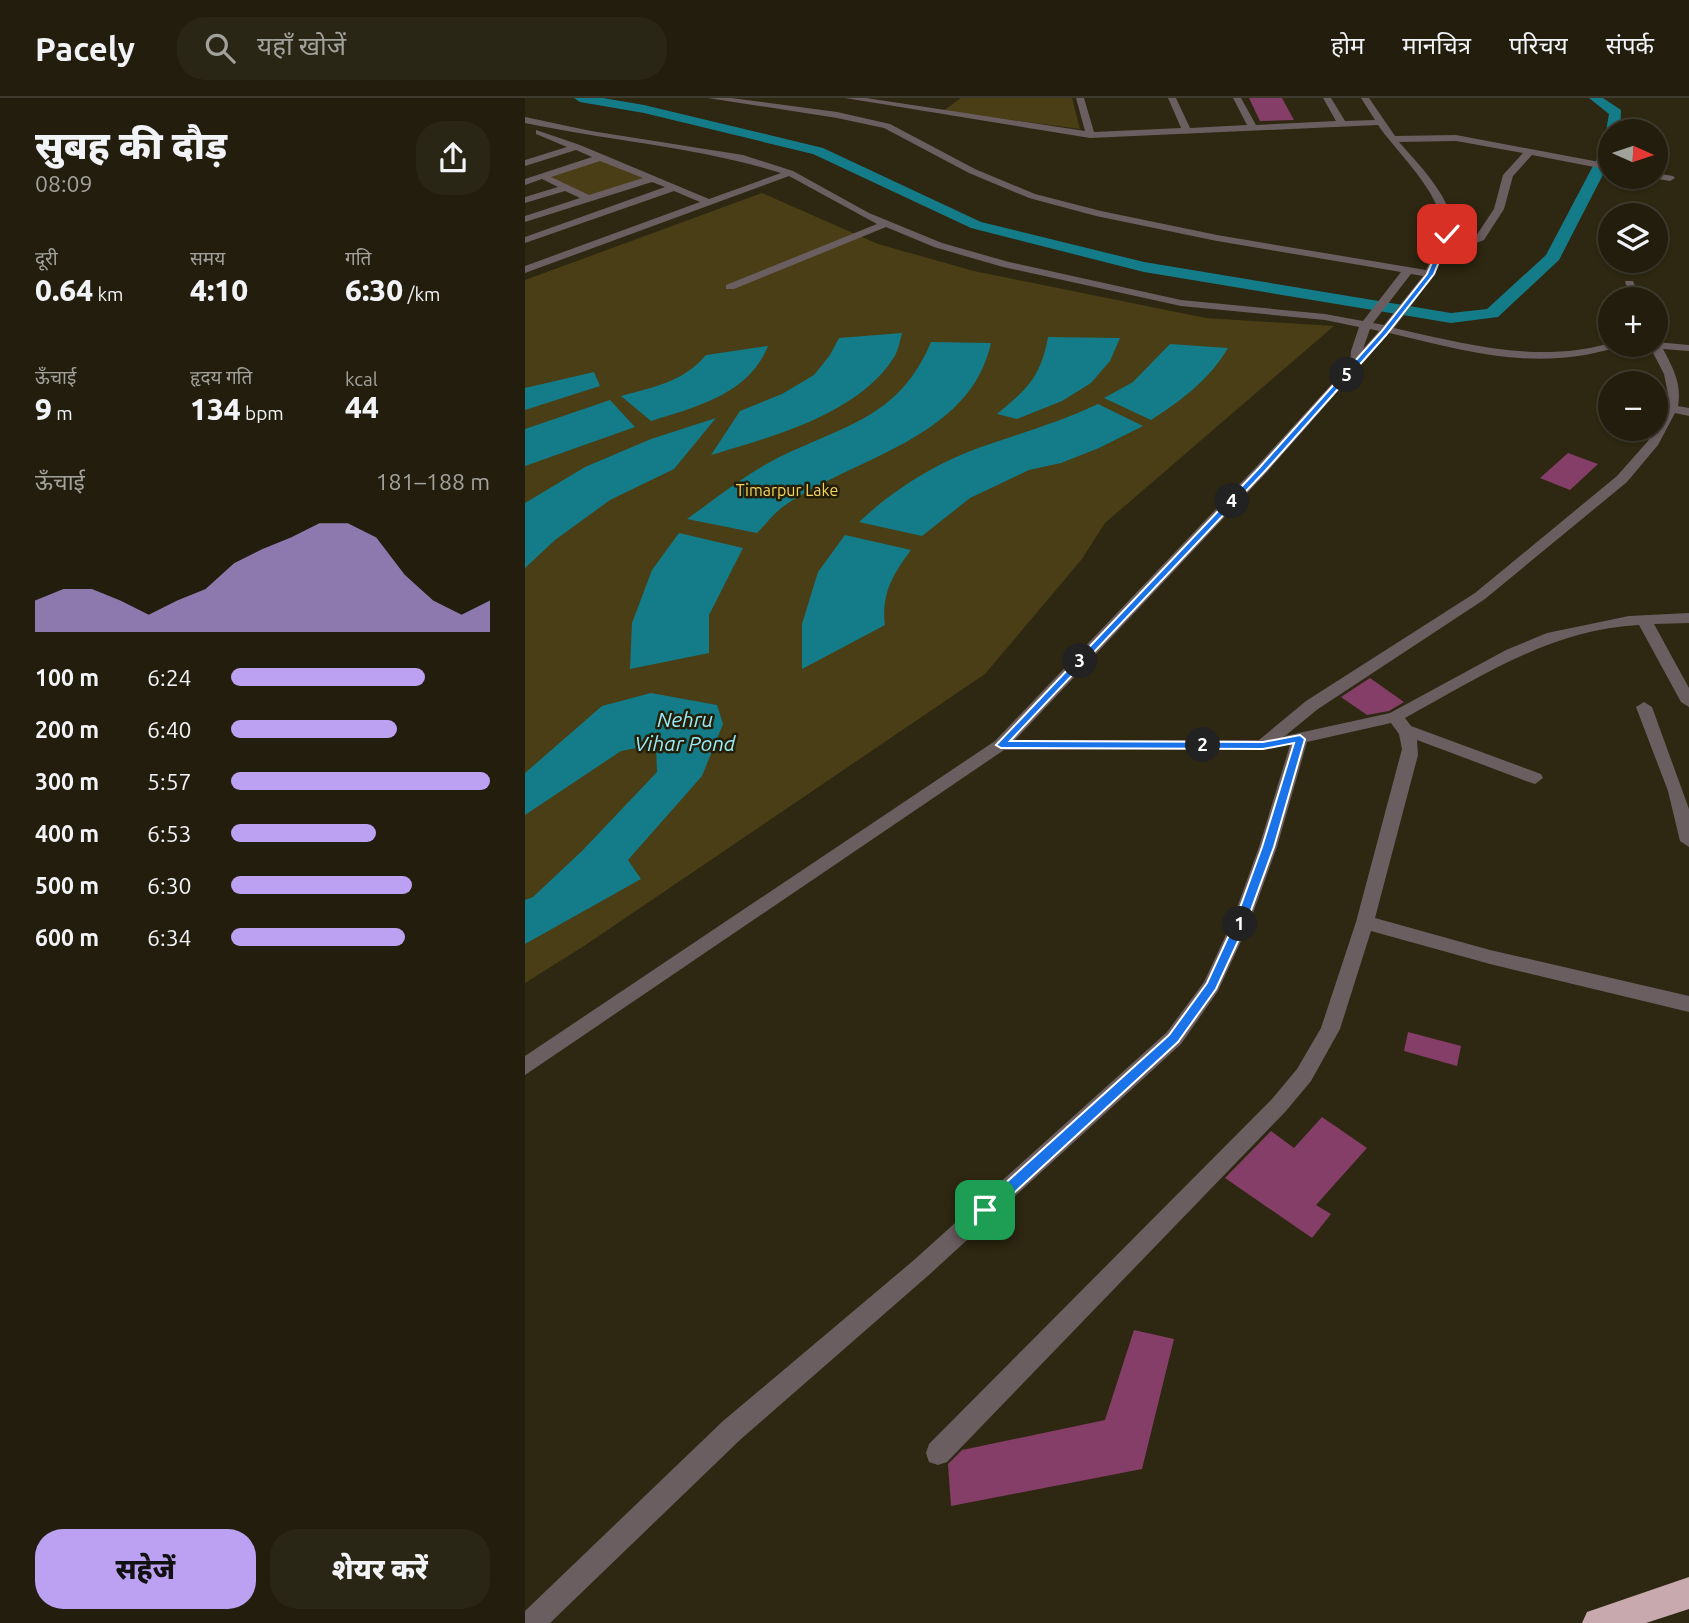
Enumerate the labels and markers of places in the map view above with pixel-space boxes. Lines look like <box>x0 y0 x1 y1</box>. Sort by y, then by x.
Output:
pin <box>1417 204 1477 264</box>
pin: 5 <box>1329 358 1365 392</box>
pin: 4 <box>1215 484 1249 518</box>
pin: 3 <box>1063 644 1097 678</box>
pin: 2 <box>1185 728 1221 762</box>
pin: 1 <box>1223 906 1257 942</box>
pin <box>955 1180 1015 1240</box>

